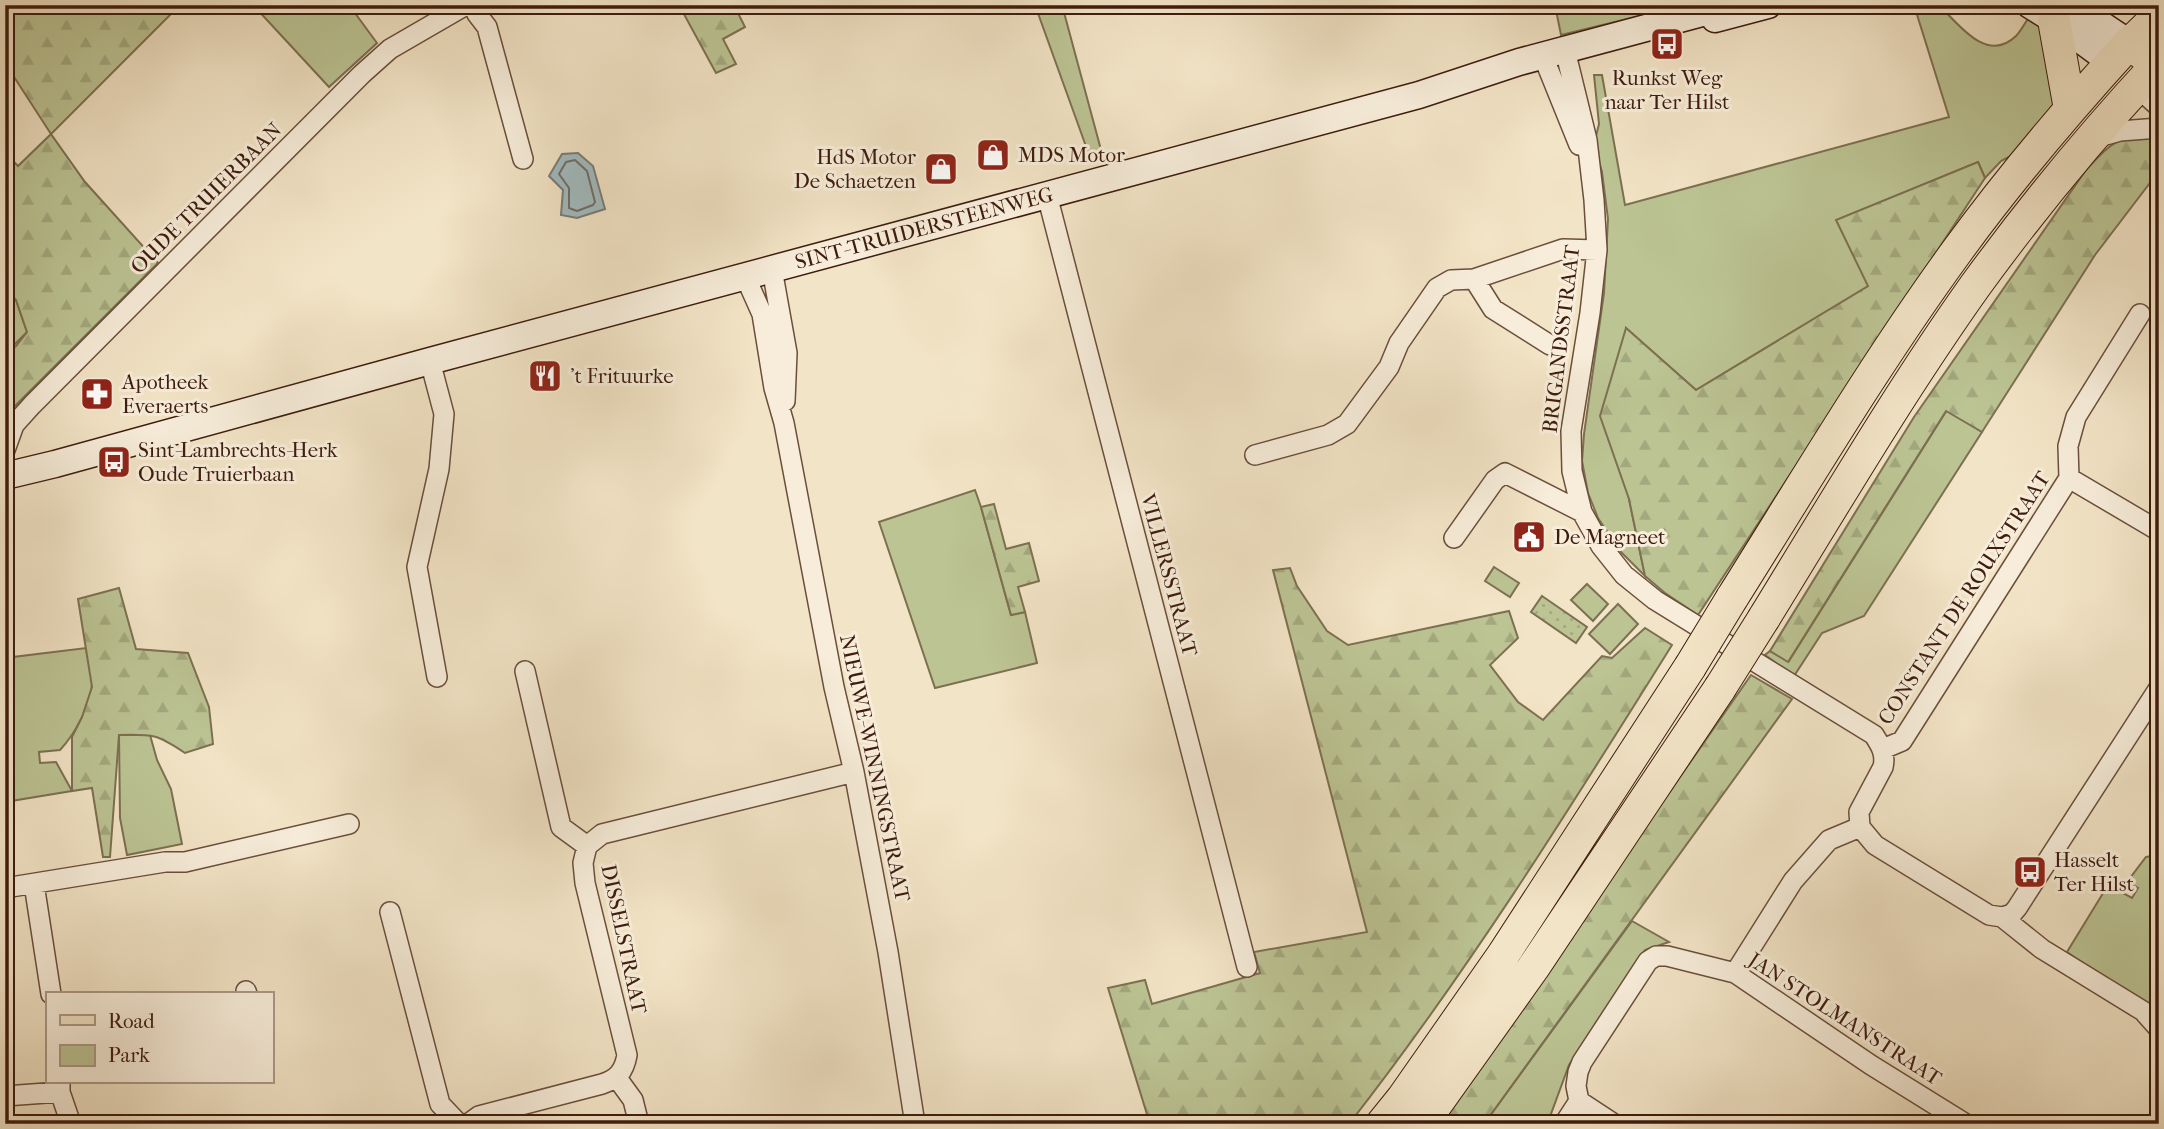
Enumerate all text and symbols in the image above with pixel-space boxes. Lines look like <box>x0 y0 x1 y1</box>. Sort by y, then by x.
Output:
bus stop icon: Runkst Weg naar Ter Hilst <box>1648 25 1686 63</box>
place label: Runkst Weg naar Ter Hilst <box>1604 66 1730 114</box>
street label: OUDE TRUIERBAAN <box>125 117 287 279</box>
shop icon: MDS Motor <box>974 136 1012 174</box>
place label: MDS Motor <box>1018 143 1125 167</box>
place label: HdS Motor De Schaetzen <box>794 145 916 193</box>
shop icon: HdS Motor De Schaetzen <box>922 150 960 188</box>
street label: SINT-TRUIDERSTEENWEG <box>792 182 1056 274</box>
street label: BRIGANDSSTRAAT <box>1538 243 1585 434</box>
restaurant icon: 't Frituurke <box>526 357 564 395</box>
place label: 't Frituurke <box>570 364 674 388</box>
place label: Apotheek Everaerts <box>121 370 209 418</box>
pharmacy icon: Apotheek Everaerts <box>78 375 116 413</box>
place label: Sint-Lambrechts-Herk Oude Truierbaan <box>138 438 338 486</box>
bus stop icon: Sint-Lambrechts-Herk Oude Truierbaan <box>95 443 133 481</box>
street label: CONSTANT DE ROUXSTRAAT <box>1873 466 2055 729</box>
street label: VILLERSSTRAAT <box>1136 490 1202 660</box>
public building icon: De Magneet <box>1510 518 1548 556</box>
place label: De Magneet <box>1554 525 1666 549</box>
street label: NIEUWE-WINNINGSTRAAT <box>835 632 915 905</box>
place label: Hasselt Ter Hilst <box>2054 848 2135 896</box>
bus stop icon: Hasselt Ter Hilst <box>2011 853 2049 891</box>
street label: DISSELSTRAAT <box>596 862 652 1017</box>
street label: JAN STOLMANSTRAAT <box>1742 946 1947 1091</box>
legend <box>46 992 273 1084</box>
text: Road <box>108 1009 155 1033</box>
text: Park <box>108 1043 150 1067</box>

